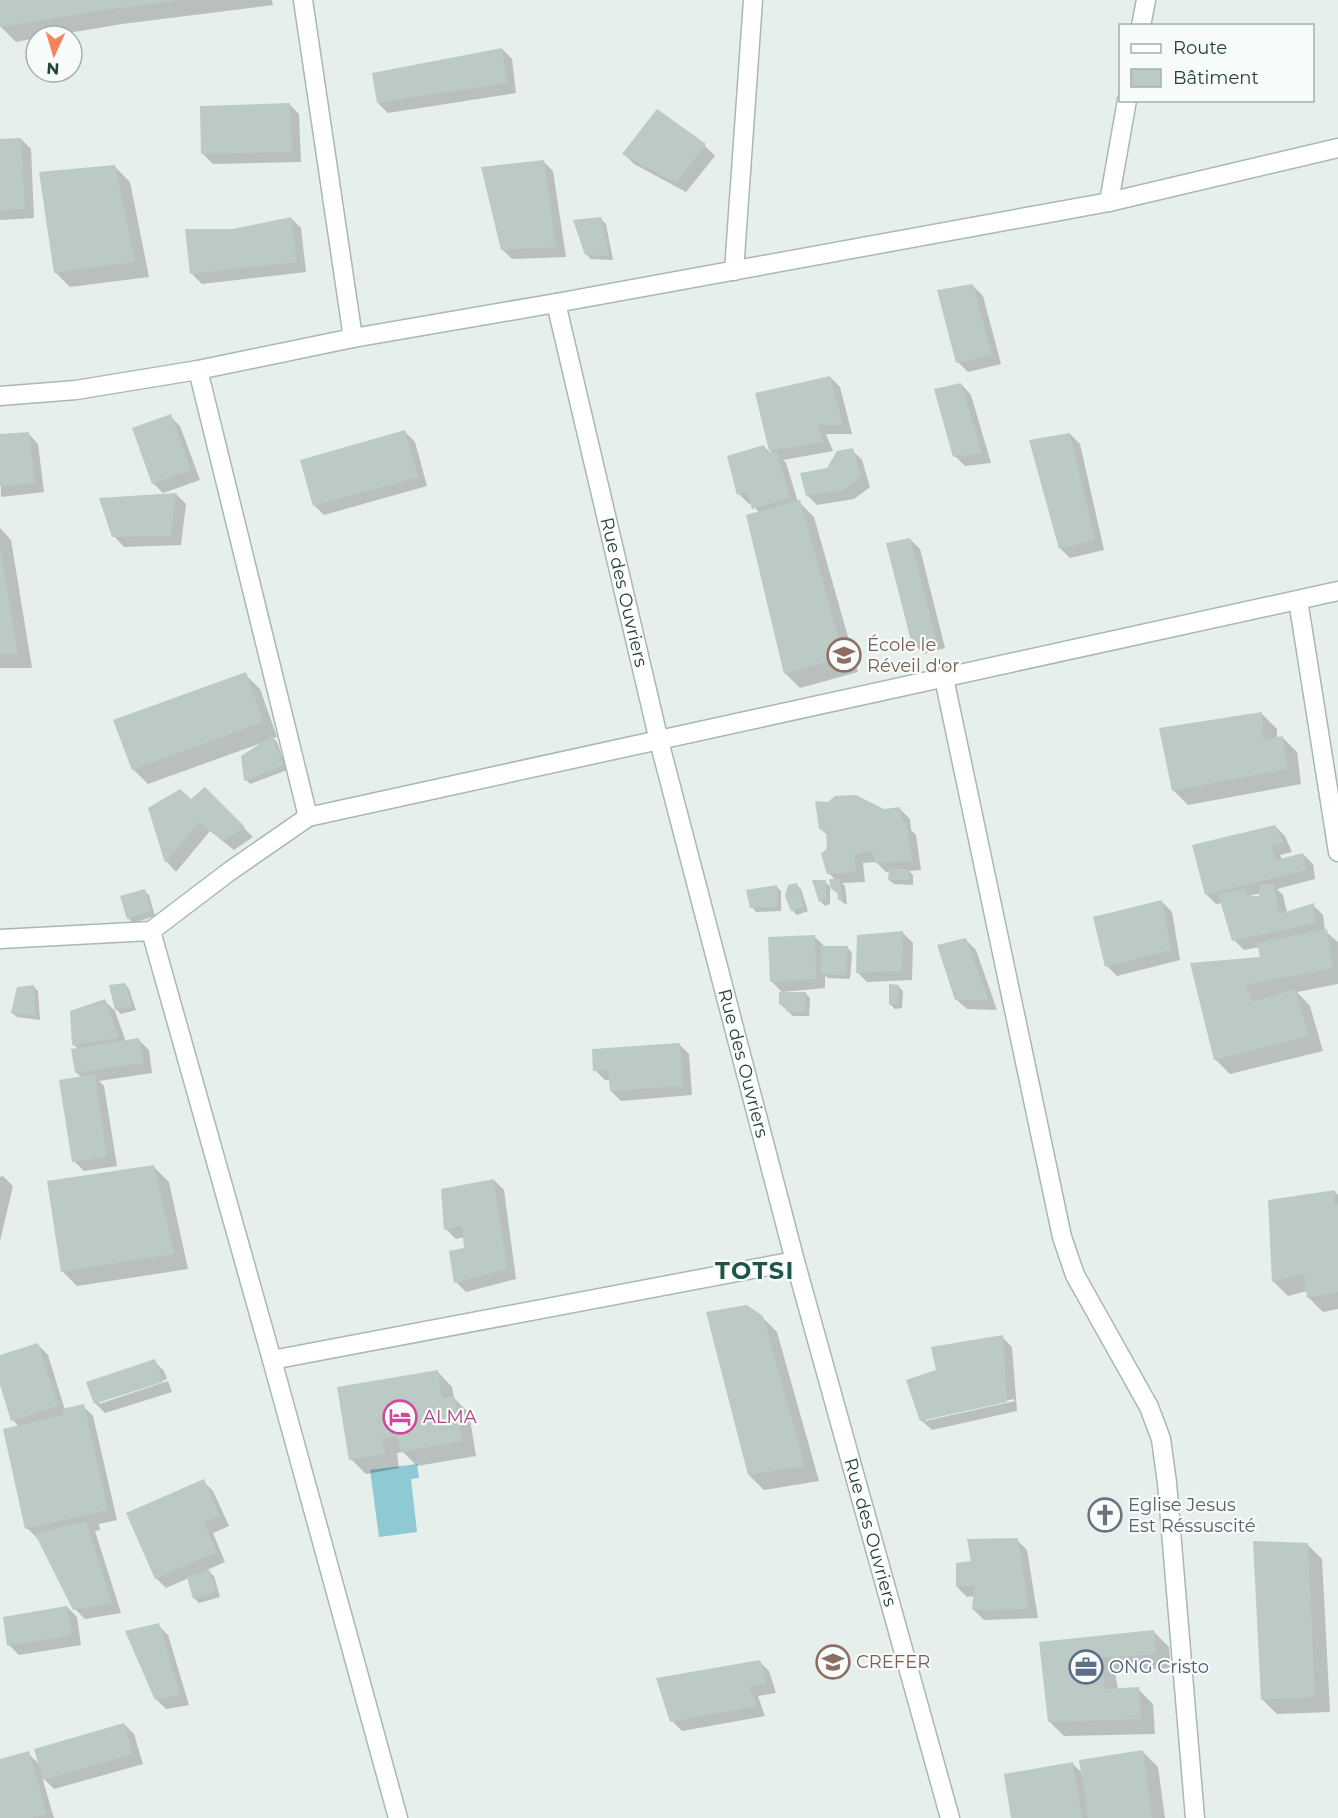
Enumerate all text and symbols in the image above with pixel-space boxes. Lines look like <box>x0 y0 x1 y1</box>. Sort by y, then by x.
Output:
north arrow <box>24 24 84 84</box>
legend <box>1119 24 1314 102</box>
text: Route <box>1173 37 1227 59</box>
text: N <box>46 59 60 78</box>
text: Bâtiment <box>1173 67 1259 89</box>
street label: Rue des Ouvriers <box>596 515 652 669</box>
place label: École le Réveil d'or <box>867 634 960 677</box>
school or university icon: École le Réveil d'or <box>826 637 862 673</box>
street label: Rue des Ouvriers <box>713 986 773 1140</box>
district label: TOTSI <box>715 1256 795 1285</box>
hotel icon: ALMA <box>382 1399 418 1435</box>
place label: ALMA <box>423 1406 477 1428</box>
street label: Rue des Ouvriers <box>839 1456 902 1609</box>
place label: Eglise Jesus Est Réssuscité <box>1128 1494 1256 1537</box>
church icon: Eglise Jesus Est Réssuscité <box>1087 1497 1123 1533</box>
school or university icon: CREFER <box>815 1644 851 1680</box>
office icon: ONG Cristo <box>1068 1649 1104 1685</box>
place label: CREFER <box>856 1651 930 1673</box>
place label: ONG Cristo <box>1109 1656 1209 1678</box>

